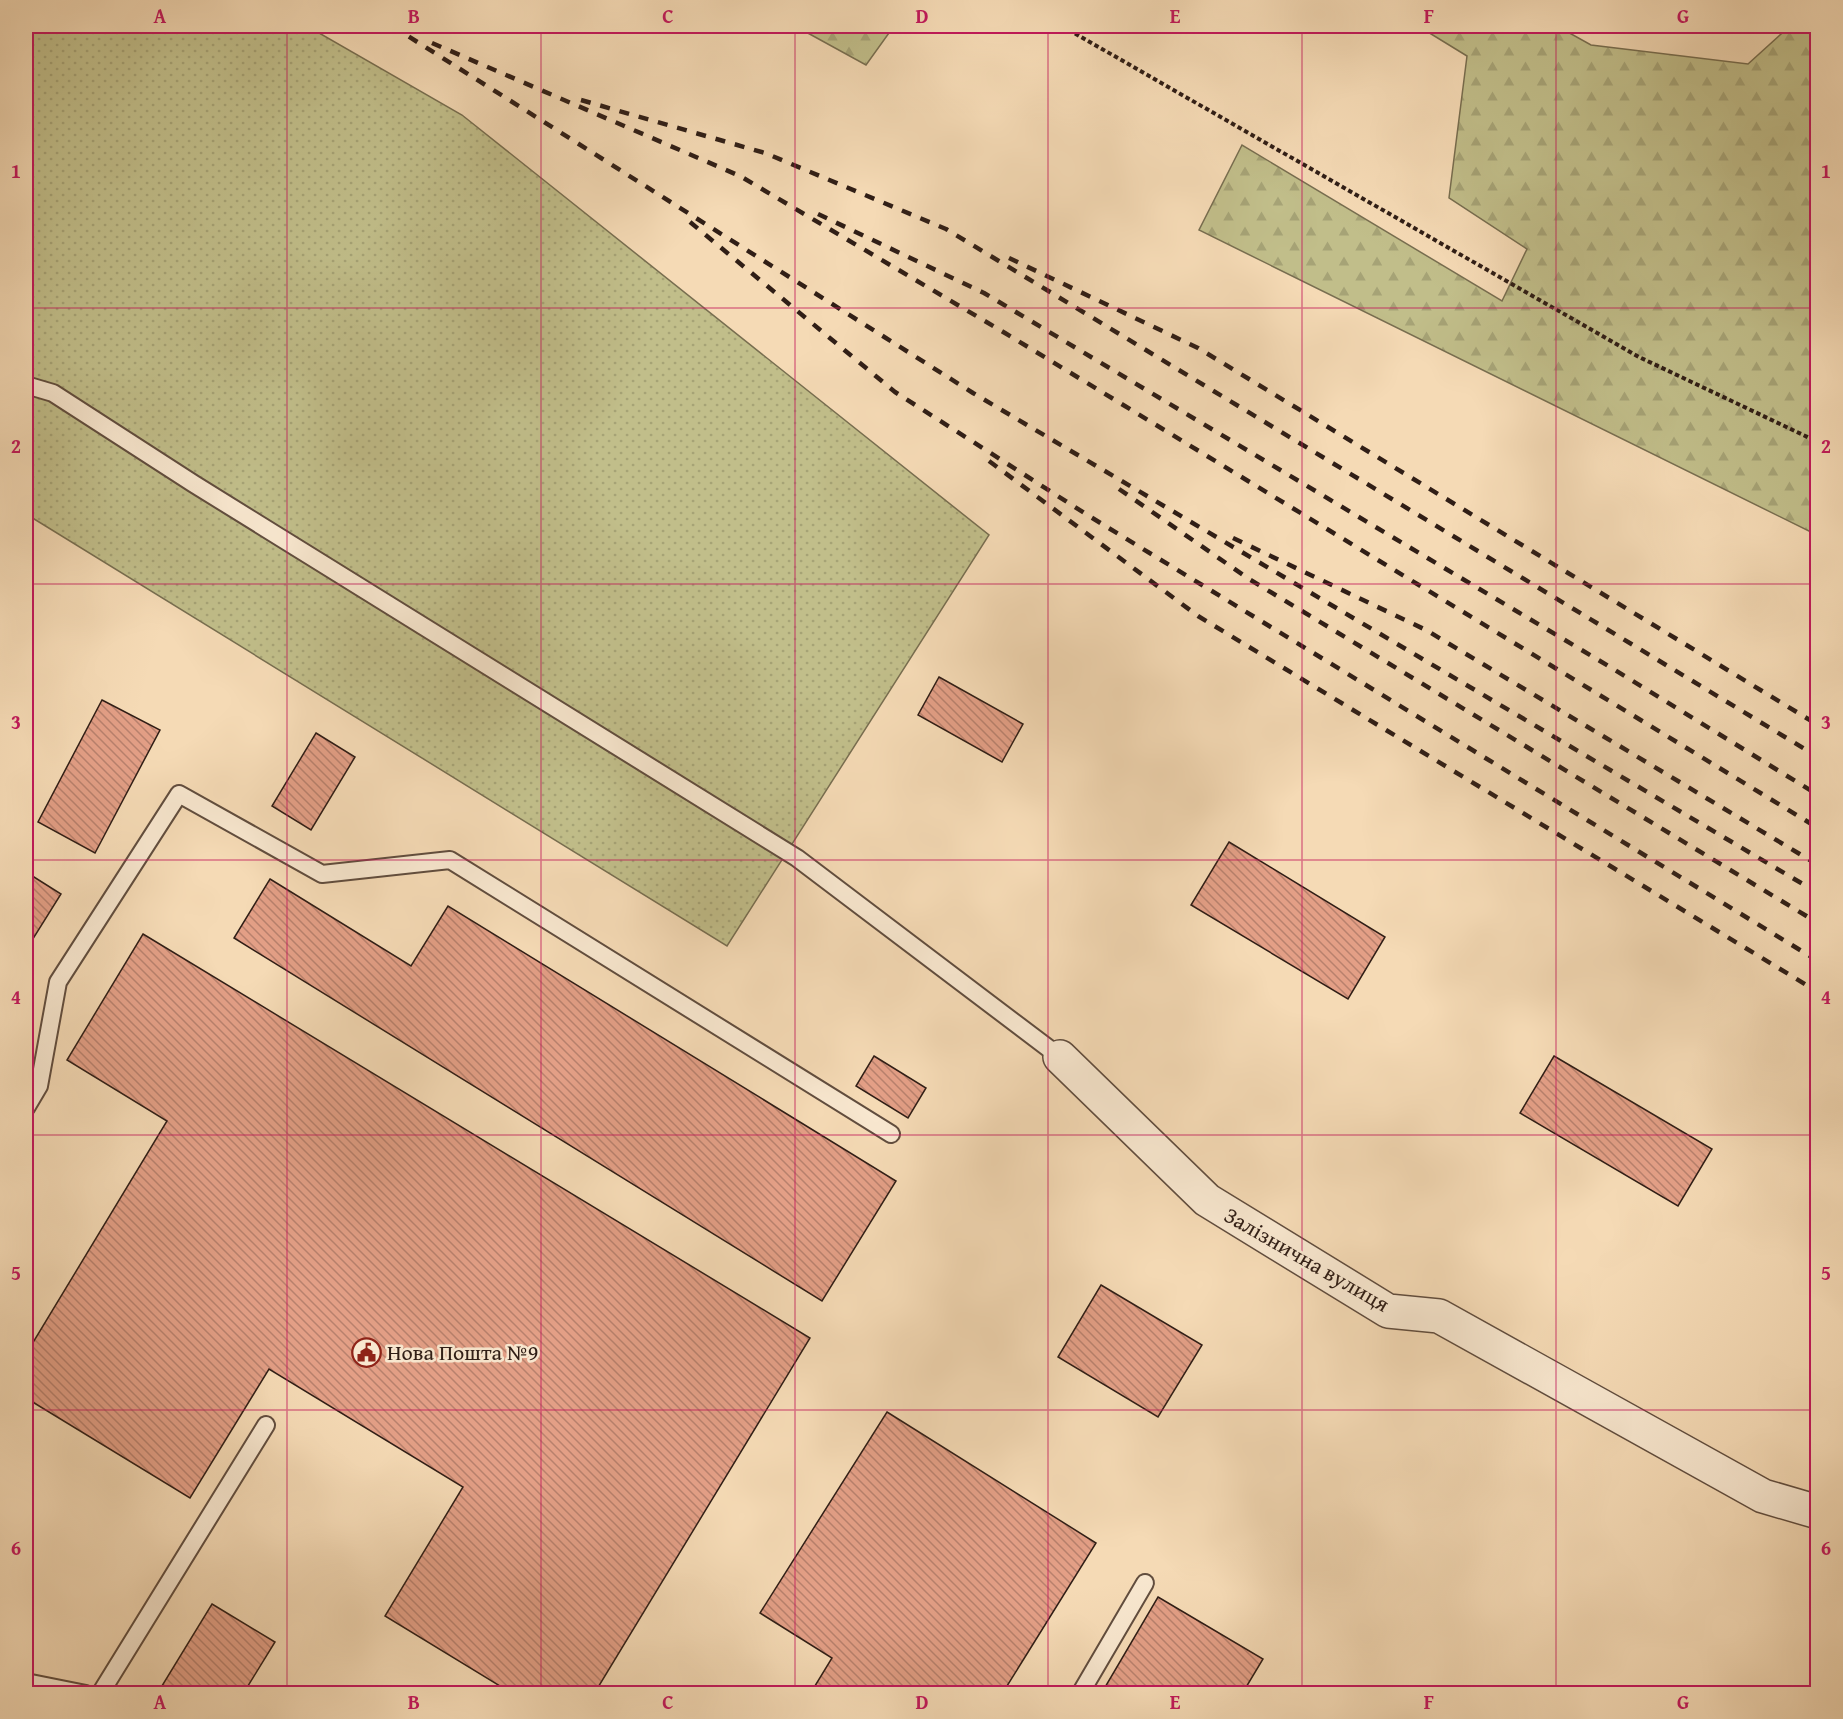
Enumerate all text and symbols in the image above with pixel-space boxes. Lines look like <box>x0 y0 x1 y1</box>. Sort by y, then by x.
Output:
text: A <box>154 1 167 30</box>
text: B <box>408 1 420 30</box>
text: C <box>662 1 674 30</box>
text: D <box>915 1 929 30</box>
text: E <box>1170 1 1181 30</box>
text: F <box>1424 1 1434 30</box>
text: G <box>1677 1 1689 30</box>
text: 1 <box>11 156 21 185</box>
text: 1 <box>1821 156 1831 185</box>
text: 2 <box>11 431 21 460</box>
text: 2 <box>1821 431 1831 460</box>
text: 3 <box>11 707 21 736</box>
text: 3 <box>1821 707 1831 736</box>
text: 4 <box>11 982 21 1011</box>
text: 4 <box>1821 982 1831 1011</box>
street label: Залізнична вулиця <box>1218 1199 1396 1319</box>
text: 5 <box>11 1258 21 1287</box>
text: 5 <box>1821 1258 1831 1287</box>
public building icon: Нова Пошта №9 <box>350 1336 382 1368</box>
place label: Нова Пошта №9 <box>387 1336 538 1368</box>
text: 6 <box>11 1533 21 1562</box>
text: 6 <box>1821 1533 1831 1562</box>
text: A <box>154 1687 167 1716</box>
text: B <box>408 1687 420 1716</box>
text: C <box>662 1687 674 1716</box>
text: D <box>915 1687 929 1716</box>
text: E <box>1170 1687 1181 1716</box>
text: F <box>1424 1687 1434 1716</box>
text: G <box>1677 1687 1689 1716</box>

